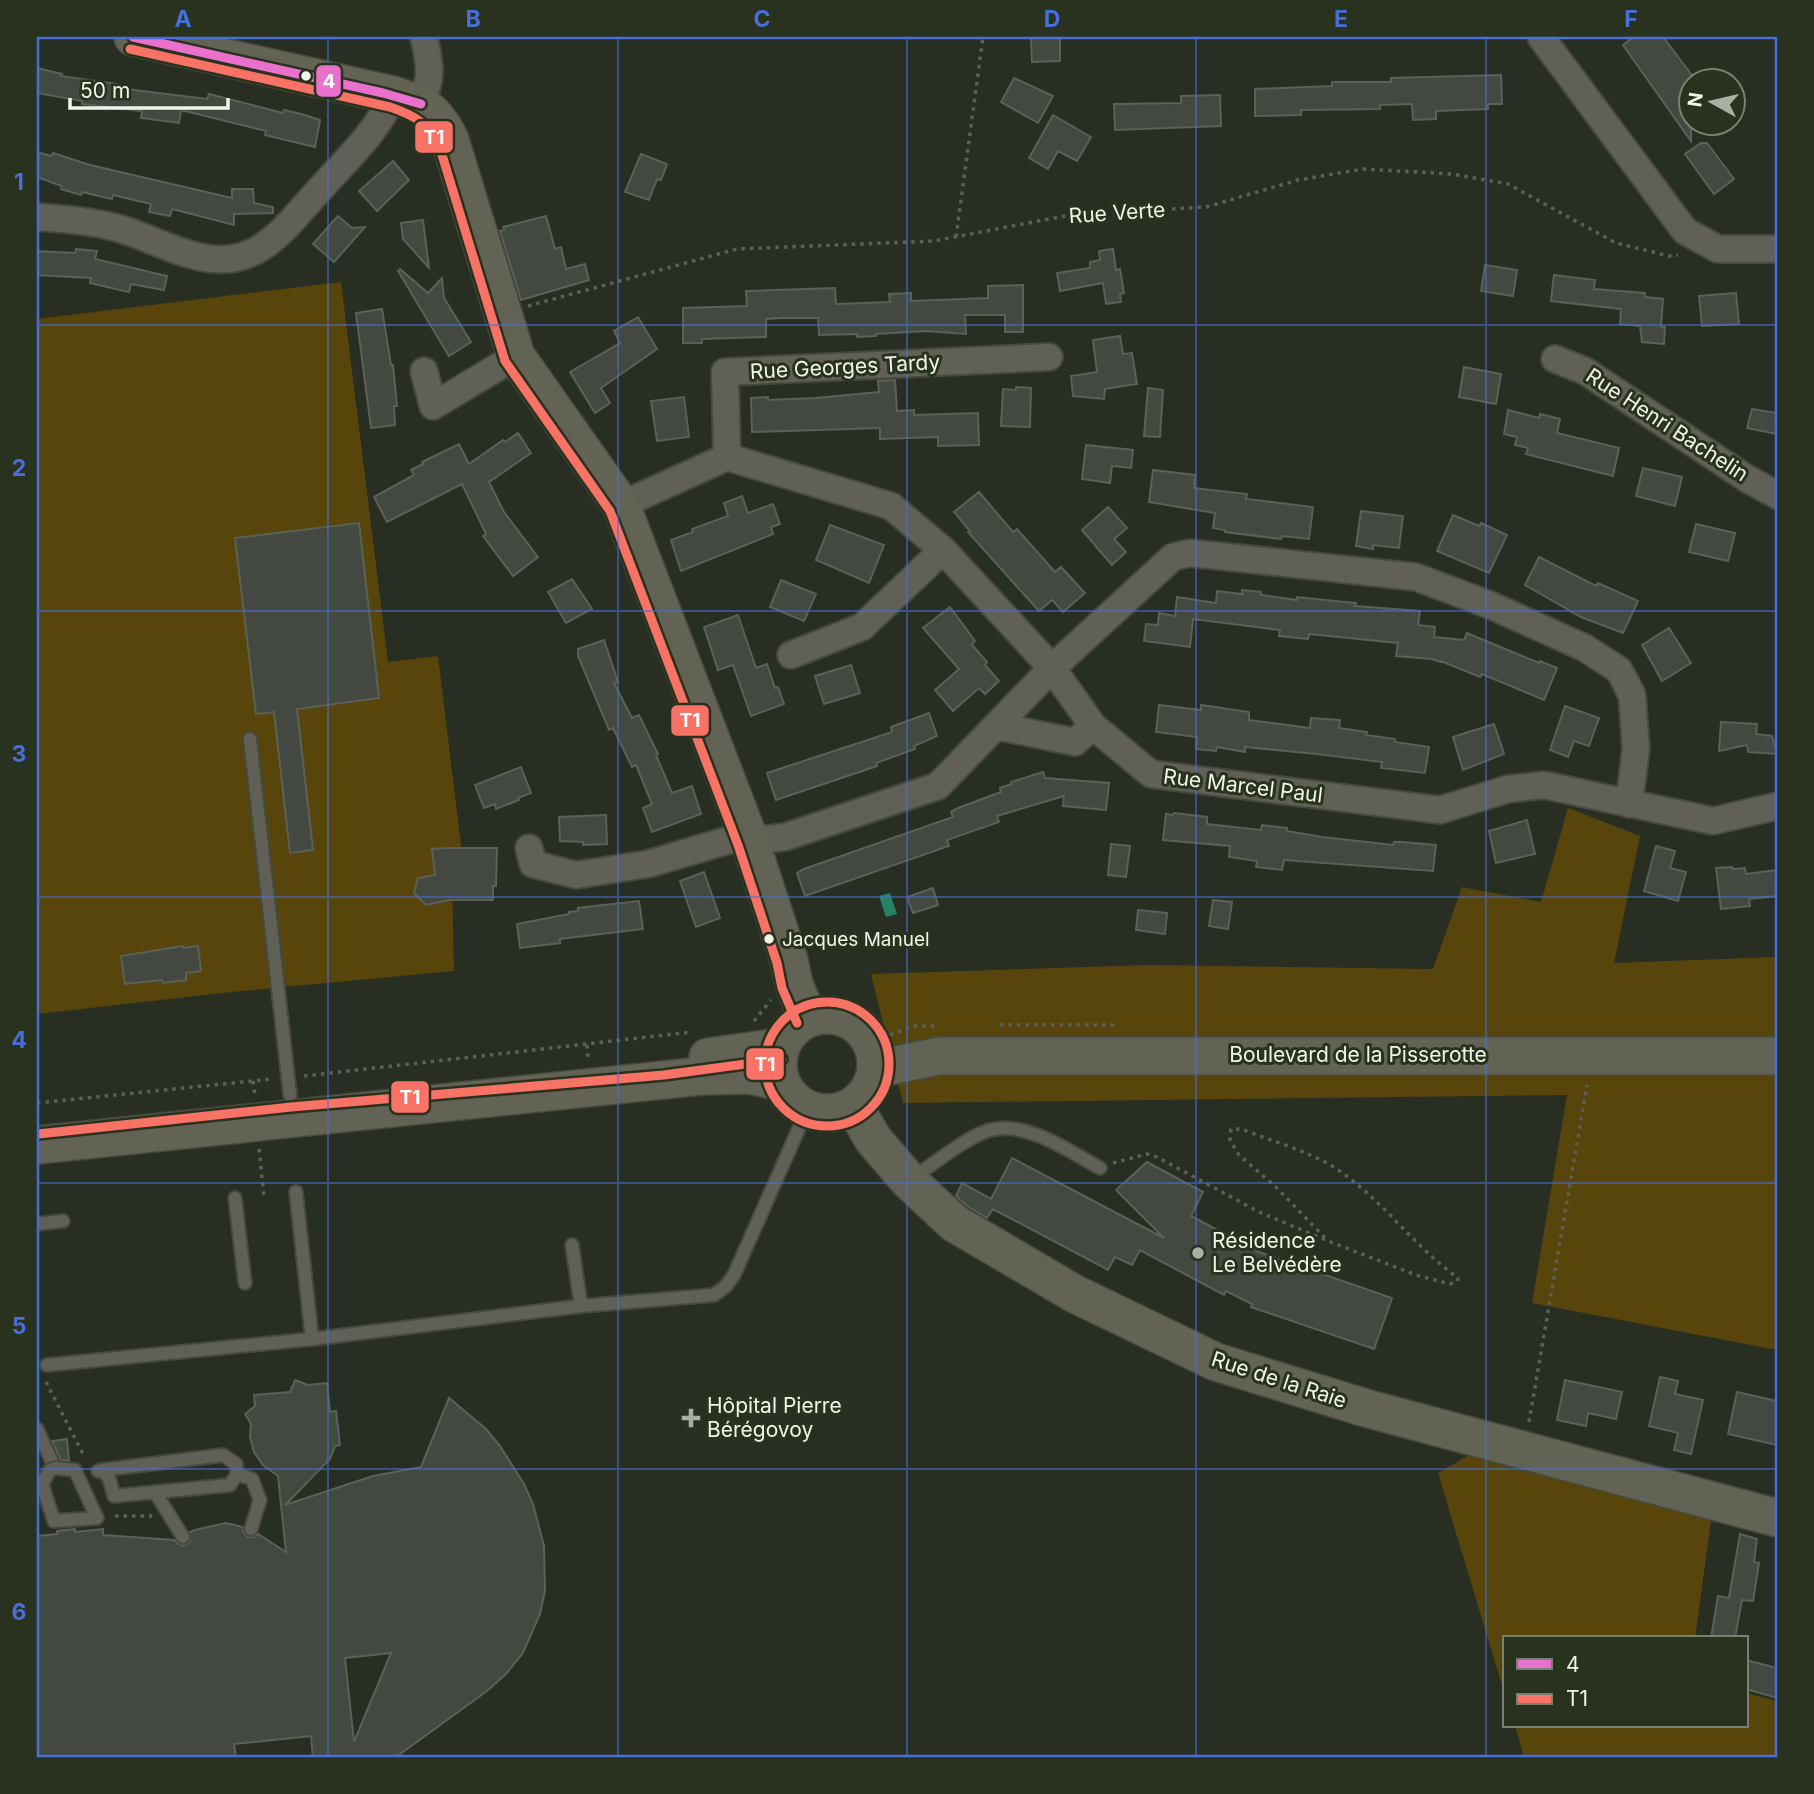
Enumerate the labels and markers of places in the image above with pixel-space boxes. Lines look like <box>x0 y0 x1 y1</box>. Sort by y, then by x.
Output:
unlabelled marker <box>299 69 313 83</box>
place label: Jacques Manuel <box>782 928 930 951</box>
marker: Jacques Manuel <box>762 932 776 946</box>
place label: Résidence Le Belvédère <box>1212 1228 1342 1277</box>
marker: Résidence Le Belvédère <box>1190 1245 1206 1261</box>
place label: Hôpital Pierre Bérégovoy <box>707 1393 842 1442</box>
marker: Hôpital Pierre Bérégovoy <box>681 1408 701 1428</box>

